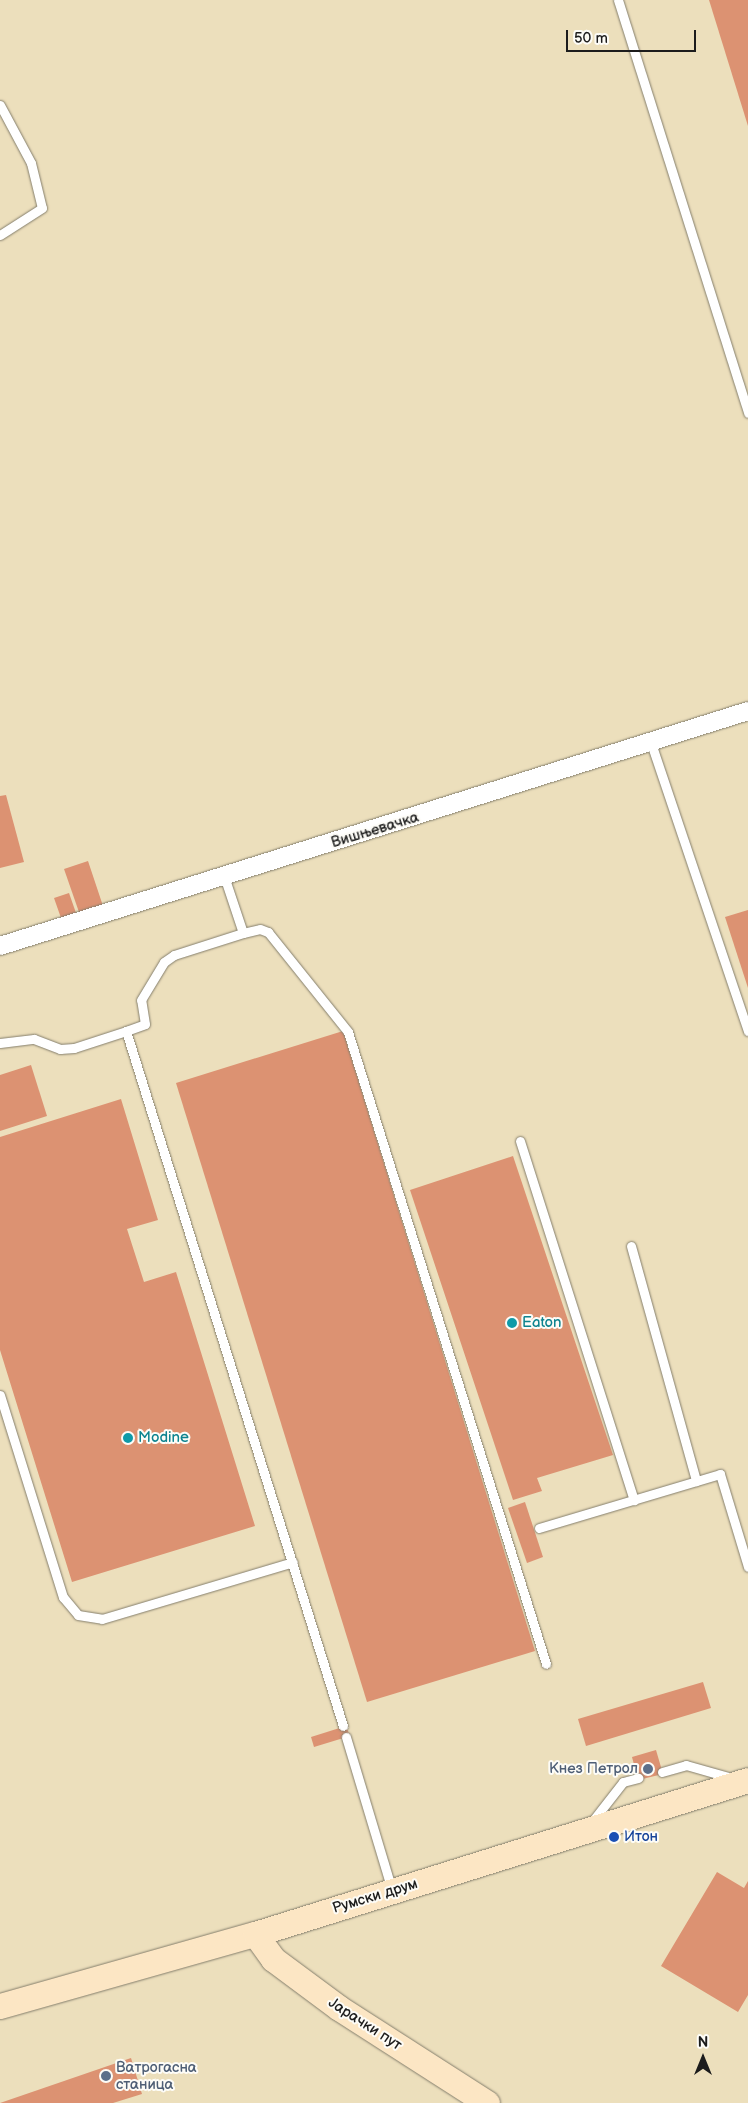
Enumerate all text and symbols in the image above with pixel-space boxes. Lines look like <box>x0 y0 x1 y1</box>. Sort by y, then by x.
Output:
scale bar <box>568 20 698 52</box>
text: 50 m <box>574 29 608 48</box>
street label: Вишњевачка <box>329 808 421 852</box>
place label: Eaton <box>522 1314 562 1332</box>
marker: Eaton <box>506 1317 518 1329</box>
place label: Modine <box>138 1429 189 1447</box>
marker: Modine <box>122 1432 134 1444</box>
place label: Кнез Петрол <box>549 1760 638 1778</box>
marker: Кнез Петрол <box>642 1763 654 1775</box>
place label: Итон <box>624 1828 658 1846</box>
marker: Итон <box>608 1831 620 1843</box>
street label: Румски друм <box>330 1874 420 1918</box>
street label: Јарачки пут <box>325 1994 405 2054</box>
north arrow <box>678 2033 728 2083</box>
text: N <box>698 2034 708 2051</box>
place label: Ватрогасна станица <box>116 2058 197 2093</box>
marker: Ватрогасна станица <box>100 2070 112 2082</box>

